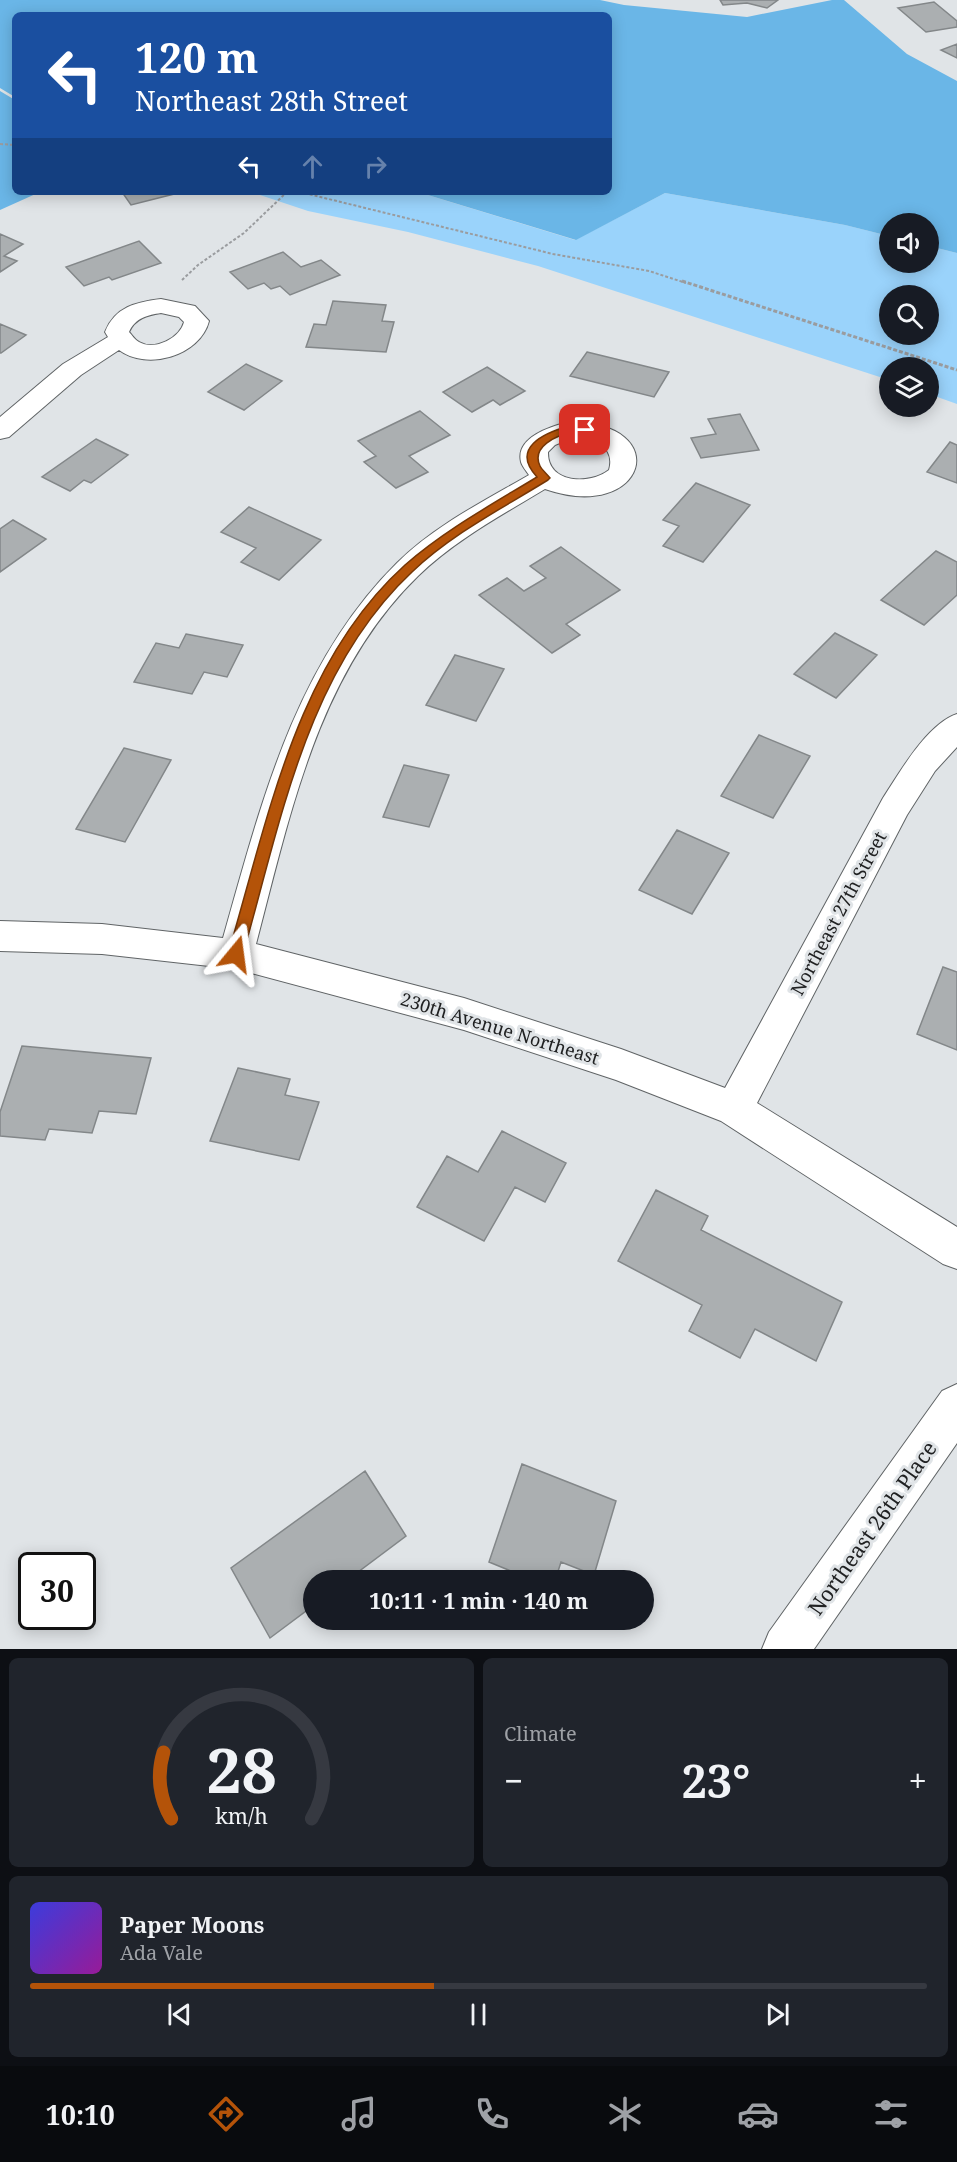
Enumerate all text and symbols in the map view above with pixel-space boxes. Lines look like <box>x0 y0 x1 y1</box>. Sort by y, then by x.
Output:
text: 120 m <box>135 28 259 85</box>
icon: left <box>36 36 114 114</box>
text: Northeast 28th Street <box>135 82 408 119</box>
icon: left <box>233 150 266 183</box>
icon: ahead <box>296 150 329 183</box>
icon: right <box>359 150 392 183</box>
map controls <box>879 213 939 417</box>
button: sound <box>879 213 939 273</box>
button: search <box>879 285 939 345</box>
button: layers <box>879 357 939 417</box>
pin <box>559 404 610 455</box>
icon: arrive <box>568 413 601 446</box>
street label: Northeast 27th Street <box>785 827 891 999</box>
position arrow <box>204 922 268 986</box>
street label: 230th Avenue Northeast <box>398 986 602 1070</box>
street label: Northeast 26th Place <box>801 1435 943 1621</box>
speed limit sign: 30 <box>18 1552 96 1630</box>
text: 10:11 · 1 min · 140 m <box>369 1585 588 1615</box>
text: Climate <box>504 1720 577 1747</box>
text: 28 <box>206 1726 277 1811</box>
text: 23° <box>681 1750 750 1811</box>
text: − <box>504 1758 523 1803</box>
text: + <box>909 1758 927 1803</box>
text: km/h <box>215 1802 268 1831</box>
text: Paper Moons <box>120 1909 264 1939</box>
text: Ada Vale <box>120 1939 203 1966</box>
icon: previous <box>163 1998 196 2031</box>
icon: pause <box>462 1998 495 2031</box>
icon: next <box>761 1998 794 2031</box>
icon: directions <box>205 2093 247 2135</box>
icon: music <box>338 2093 380 2135</box>
icon: phone <box>471 2093 513 2135</box>
icon: climate <box>604 2093 646 2135</box>
icon: car <box>737 2093 779 2135</box>
icon: filters <box>870 2093 912 2135</box>
text: 10:10 <box>45 2096 115 2133</box>

